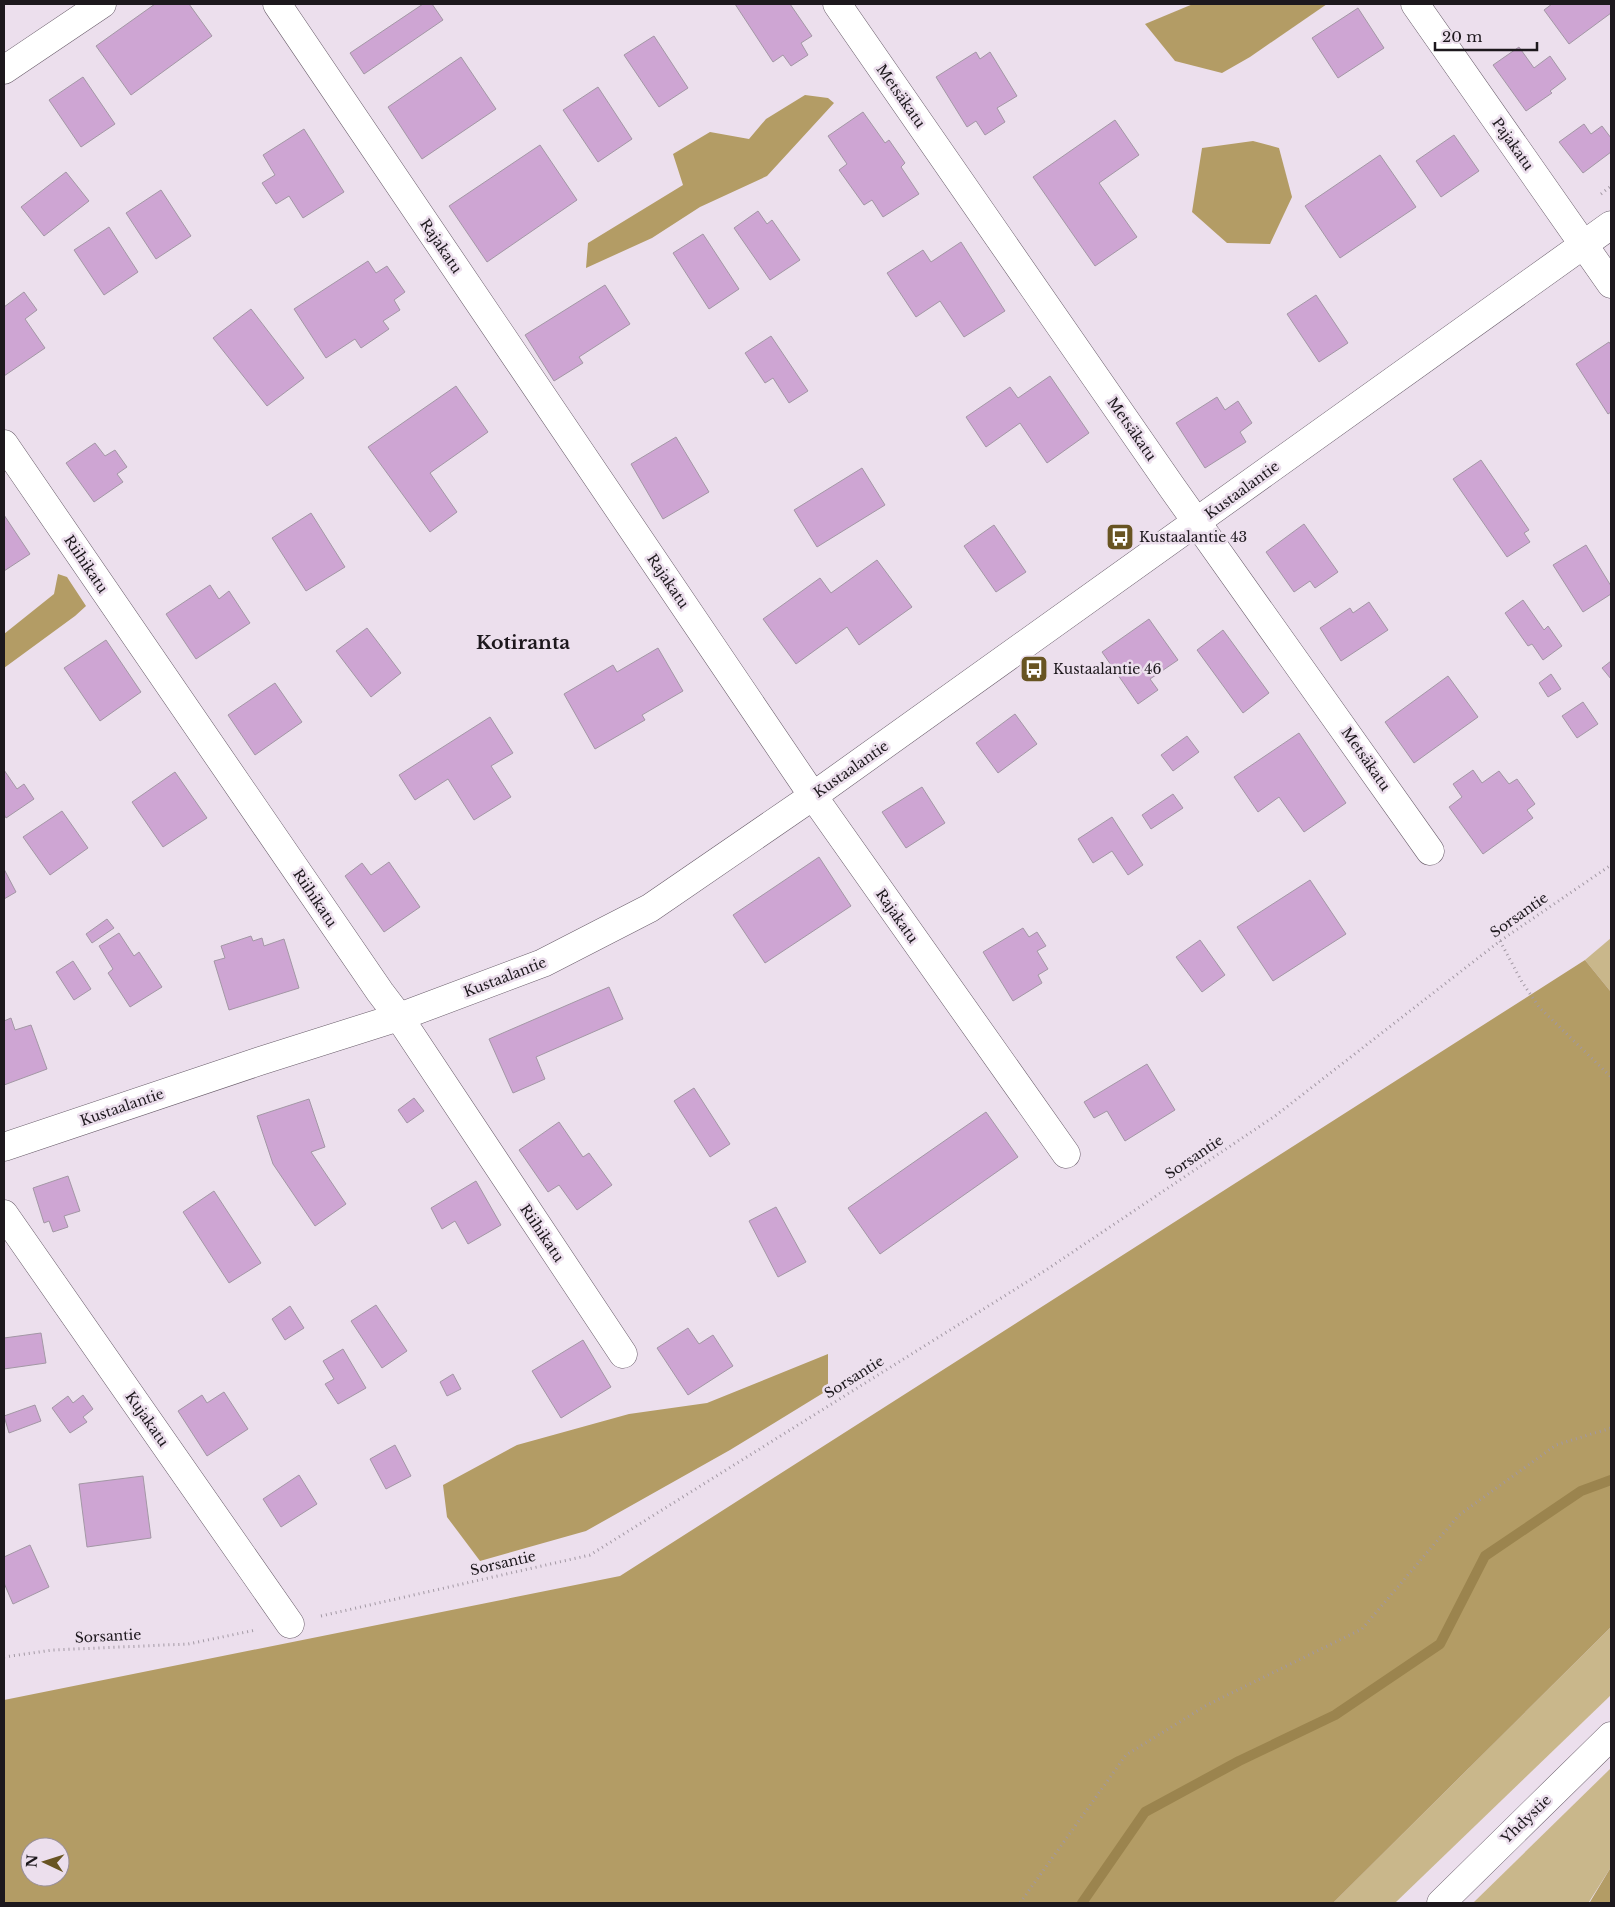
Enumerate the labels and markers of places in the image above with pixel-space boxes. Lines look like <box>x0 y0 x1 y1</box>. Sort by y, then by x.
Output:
bus stop icon: Kustaalantie 43 <box>1105 522 1135 552</box>
place label: Kustaalantie 43 <box>1139 528 1247 546</box>
bus stop icon: Kustaalantie 46 <box>1019 654 1049 684</box>
place label: Kustaalantie 46 <box>1053 660 1162 678</box>

